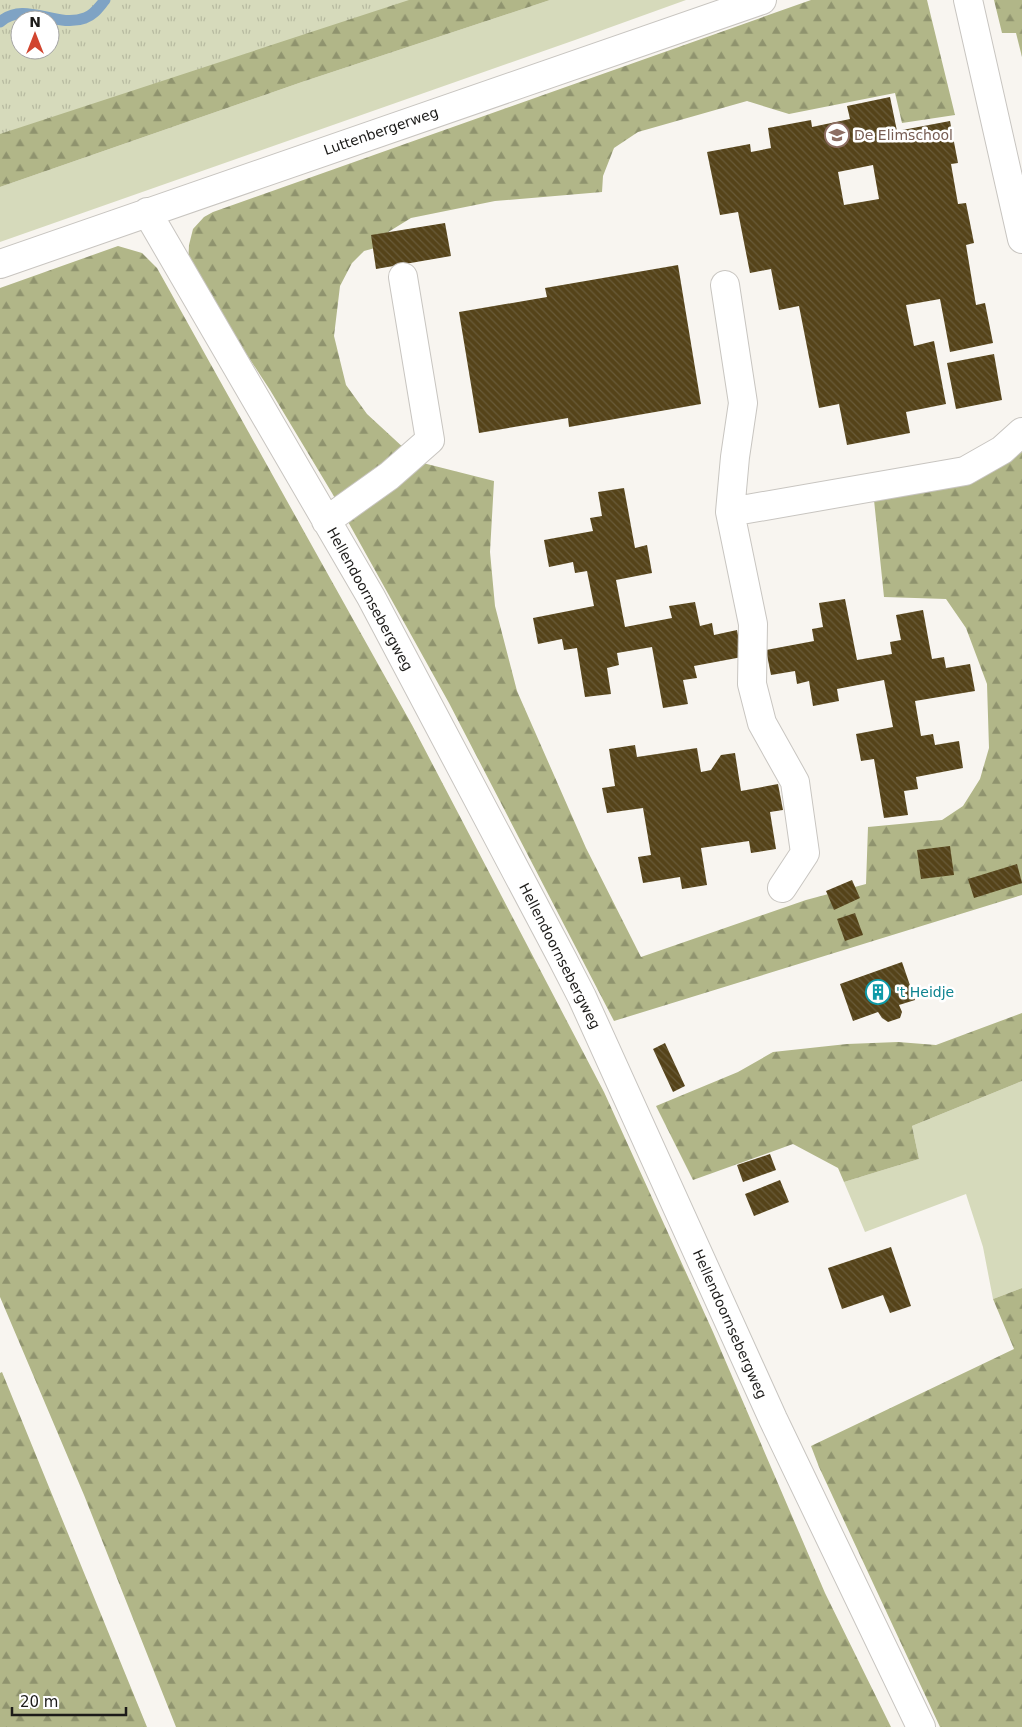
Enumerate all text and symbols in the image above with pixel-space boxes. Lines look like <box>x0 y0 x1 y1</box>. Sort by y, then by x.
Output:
north arrow <box>10 10 60 60</box>
text: N <box>29 14 41 30</box>
street label: Luttenbergerweg <box>322 104 440 158</box>
school or university icon: De Elimschool <box>824 122 850 148</box>
place label: De Elimschool <box>854 127 953 143</box>
street label: Hellendoornsebergweg <box>324 524 416 674</box>
street label: Hellendoornsebergweg <box>516 880 604 1032</box>
building icon: 't Heidje <box>865 979 891 1005</box>
place label: 't Heidje <box>896 984 954 1000</box>
street label: Hellendoornsebergweg <box>690 1247 770 1401</box>
scale bar <box>12 1684 126 1716</box>
text: 20 m <box>20 1693 58 1711</box>

